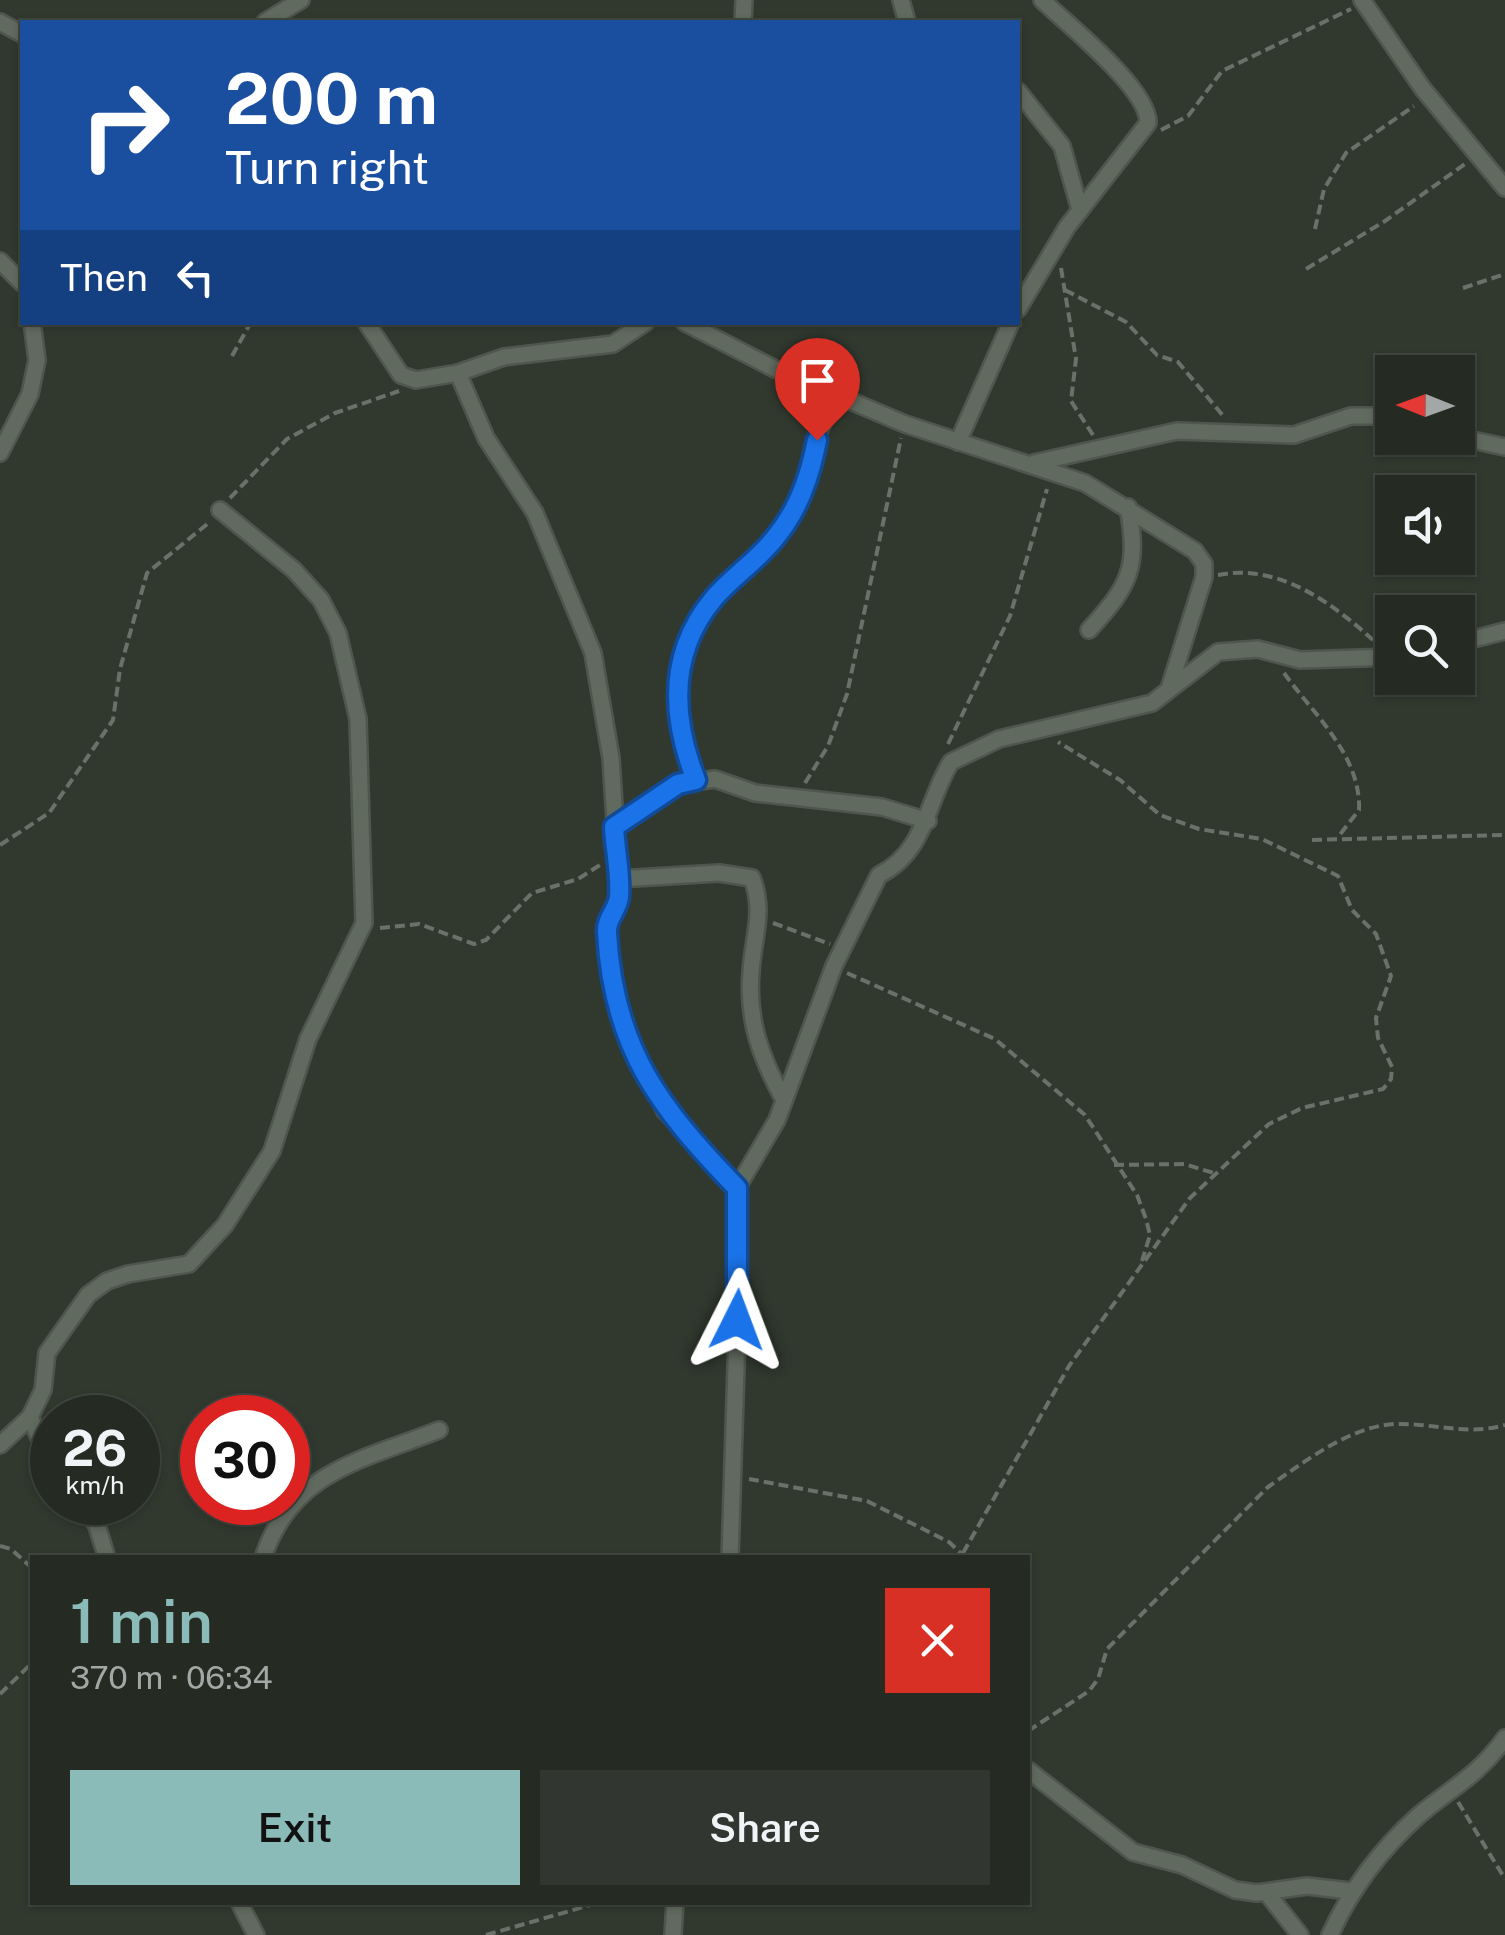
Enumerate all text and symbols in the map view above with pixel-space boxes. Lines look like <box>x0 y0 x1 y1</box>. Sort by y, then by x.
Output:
text: 200 m <box>225 57 438 140</box>
icon: right <box>60 60 190 190</box>
text: Turn right <box>225 141 429 194</box>
icon: left <box>168 250 223 305</box>
text: Then <box>60 255 148 300</box>
pin <box>775 338 860 441</box>
icon: arrive <box>790 353 845 408</box>
north arrow <box>1375 355 1475 455</box>
map controls <box>1375 355 1475 695</box>
button: sound <box>1375 475 1475 575</box>
button: search <box>1375 595 1475 695</box>
position arrow <box>685 1268 789 1372</box>
speed limit sign: 30 <box>180 1395 310 1525</box>
text: 26 <box>63 1418 127 1477</box>
text: km/h <box>66 1470 124 1500</box>
text: 1 min <box>70 1586 213 1657</box>
button: close <box>885 1588 990 1693</box>
text: 370 m · 06:34 <box>70 1659 273 1696</box>
button: Exit <box>70 1770 520 1885</box>
button: Share <box>540 1770 990 1885</box>

